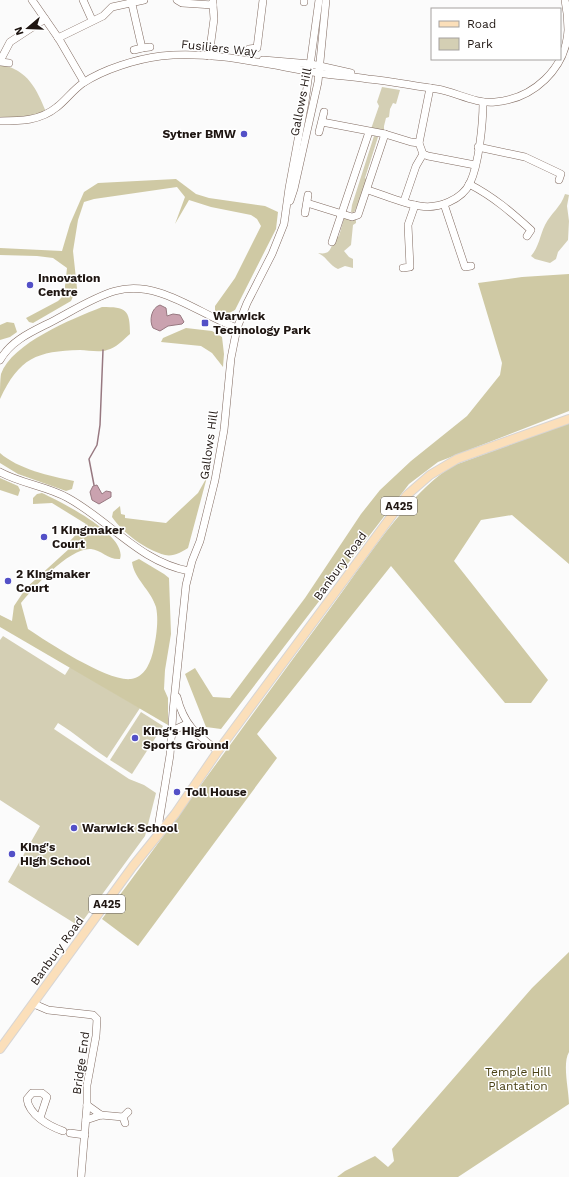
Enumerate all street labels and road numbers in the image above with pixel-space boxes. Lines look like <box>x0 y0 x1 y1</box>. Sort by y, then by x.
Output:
street label: Fusiliers Way <box>180 37 258 59</box>
street label: Gallows Hill <box>287 66 315 137</box>
street label: Gallows Hill <box>197 409 221 480</box>
road number: A425 <box>381 497 417 515</box>
street label: Banbury Road <box>310 529 370 603</box>
road number: A425 <box>89 895 125 913</box>
street label: Banbury Road <box>27 914 87 988</box>
street label: Bridge End <box>70 1031 92 1095</box>

